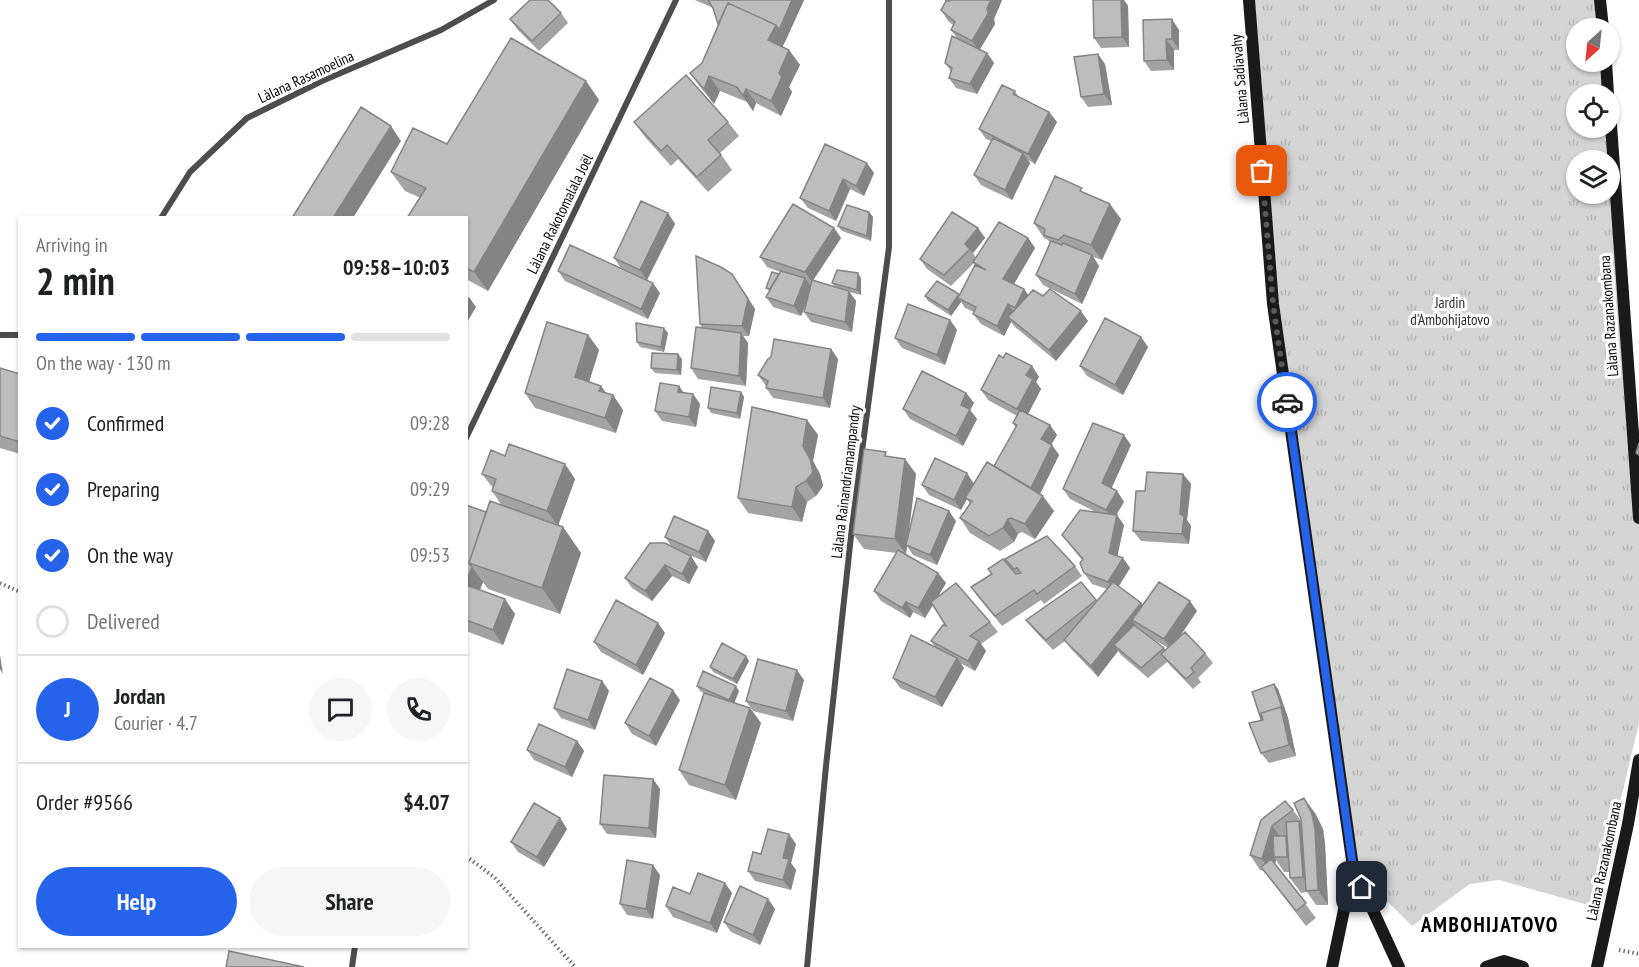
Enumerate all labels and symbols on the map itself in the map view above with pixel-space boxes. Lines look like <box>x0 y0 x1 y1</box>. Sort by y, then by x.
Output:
north arrow <box>1566 18 1620 72</box>
street label: Làlana Sadiavahy <box>1226 33 1253 125</box>
street label: Làlana Rasamoelina <box>255 46 357 107</box>
pin <box>1236 145 1287 196</box>
street label: Làlana Rakotomalala Joël <box>522 150 597 277</box>
street label: Làlana Razanakombana <box>1595 255 1622 377</box>
park label: Jardin d'Ambohijatovo <box>1410 293 1490 329</box>
courier <box>1257 372 1317 432</box>
street label: Làlana Rainandriamampandry <box>827 404 864 559</box>
street label: Làlana Razanakombana <box>1582 799 1625 922</box>
pin <box>1336 861 1387 912</box>
district label: AMBOHIJATOVO <box>1420 911 1559 938</box>

